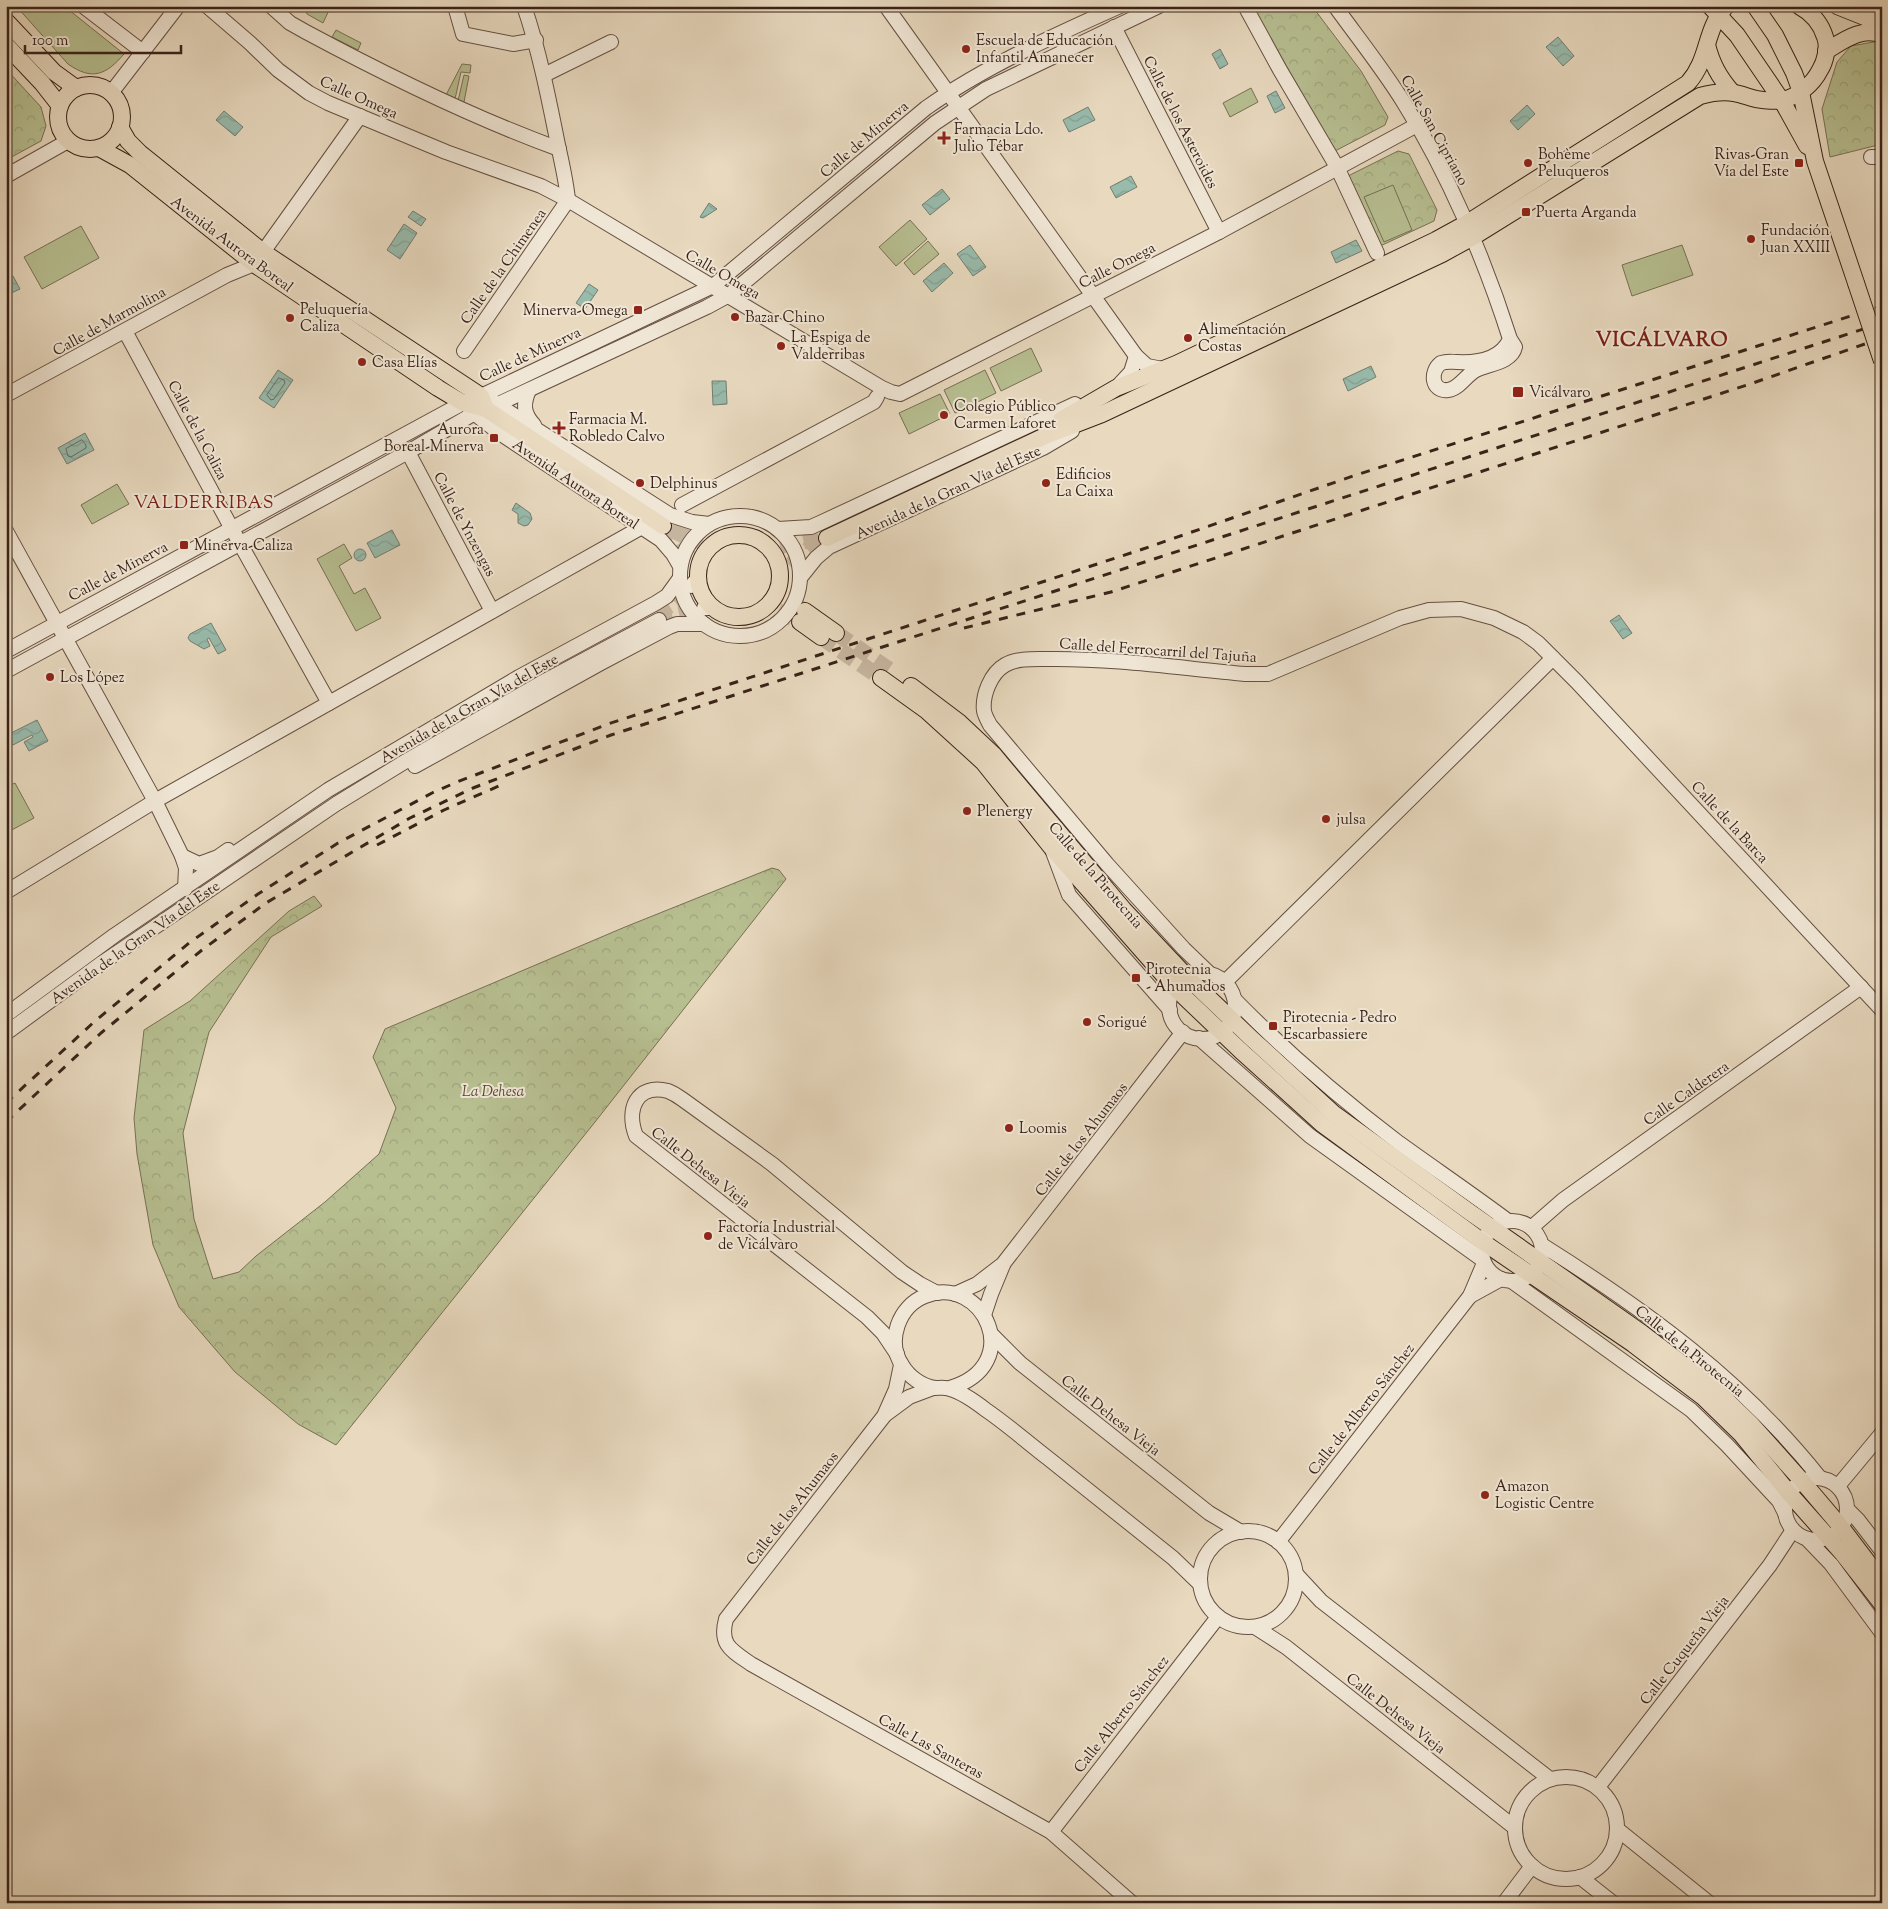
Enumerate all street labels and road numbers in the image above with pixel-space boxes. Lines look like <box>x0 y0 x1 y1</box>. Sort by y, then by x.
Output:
street label: Calle de los Asteroides <box>1137 53 1222 193</box>
street label: Calle Omega <box>316 72 401 125</box>
street label: Calle San Cipriano <box>1395 72 1473 190</box>
street label: Calle de Minerva <box>816 97 914 184</box>
street label: Avenida Aurora Boreal <box>165 192 297 298</box>
street label: Calle de la Chimenea <box>456 205 552 329</box>
street label: Calle Omega <box>1076 238 1160 295</box>
street label: Calle Omega <box>681 245 764 305</box>
street label: Calle de Marmolina <box>49 282 170 362</box>
street label: Calle de Minerva <box>476 323 585 388</box>
street label: Calle de la Caliza <box>162 377 232 484</box>
street label: Avenida Aurora Boreal <box>508 435 643 536</box>
street label: Avenida de la Gran Vía del Este <box>852 441 1045 546</box>
street label: Calle de Ynzengas <box>427 469 500 581</box>
street label: Calle de Minerva <box>65 537 172 607</box>
street label: Calle del Ferrocarril del Tajuña <box>1058 634 1257 669</box>
street label: Avenida de la Gran Vía del Este <box>377 650 563 769</box>
street label: Calle de la Barca <box>1685 777 1773 869</box>
street label: Calle de la Pirotecnia <box>1043 818 1147 934</box>
street label: Avenida de la Gran Vía del Este <box>47 877 225 1010</box>
street label: Calle Calderera <box>1640 1057 1734 1132</box>
street label: Calle de los Ahumaos <box>1031 1078 1134 1201</box>
street label: Calle Dehesa Vieja <box>646 1123 754 1214</box>
street label: Calle de la Pirotecnia <box>1630 1301 1748 1403</box>
street label: Calle de Alberto Sánchez <box>1304 1339 1421 1480</box>
street label: Calle Dehesa Vieja <box>1056 1371 1164 1462</box>
street label: Calle de los Ahumaos <box>742 1447 845 1570</box>
street label: Calle Cuqueña Vieja <box>1636 1592 1735 1710</box>
street label: Calle Alberto Sánchez <box>1070 1652 1175 1778</box>
street label: Calle Dehesa Vieja <box>1341 1669 1449 1760</box>
street label: Calle Las Santeras <box>874 1710 987 1785</box>

